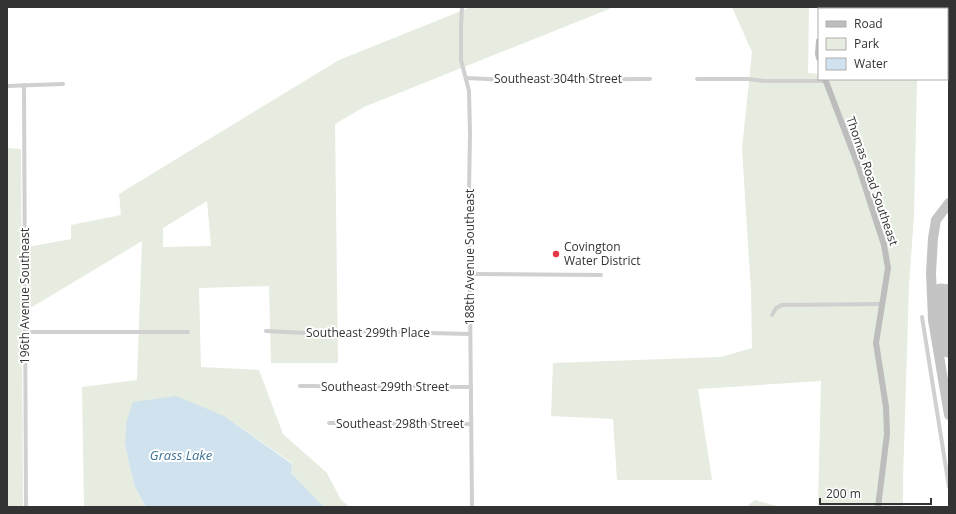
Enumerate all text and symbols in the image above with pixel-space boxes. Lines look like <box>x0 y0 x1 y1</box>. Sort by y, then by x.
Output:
legend <box>818 8 948 80</box>
text: Road <box>854 15 883 32</box>
text: Park <box>854 35 880 52</box>
text: Water <box>854 55 888 72</box>
street label: Southeast 304th Street <box>494 70 622 87</box>
street label: Thomas Road Southeast <box>842 114 903 248</box>
street label: 188th Avenue Southeast <box>461 189 478 325</box>
street label: 196th Avenue Southeast <box>16 228 33 364</box>
place label: Covington Water District <box>564 238 640 269</box>
marker: Covington Water District <box>551 249 561 259</box>
street label: Southeast 299th Place <box>306 324 430 341</box>
street label: Southeast 299th Street <box>321 378 449 395</box>
street label: Southeast 298th Street <box>336 415 464 432</box>
water label: Grass Lake <box>150 446 213 464</box>
scale bar <box>820 480 931 506</box>
text: 200 m <box>826 485 861 502</box>

